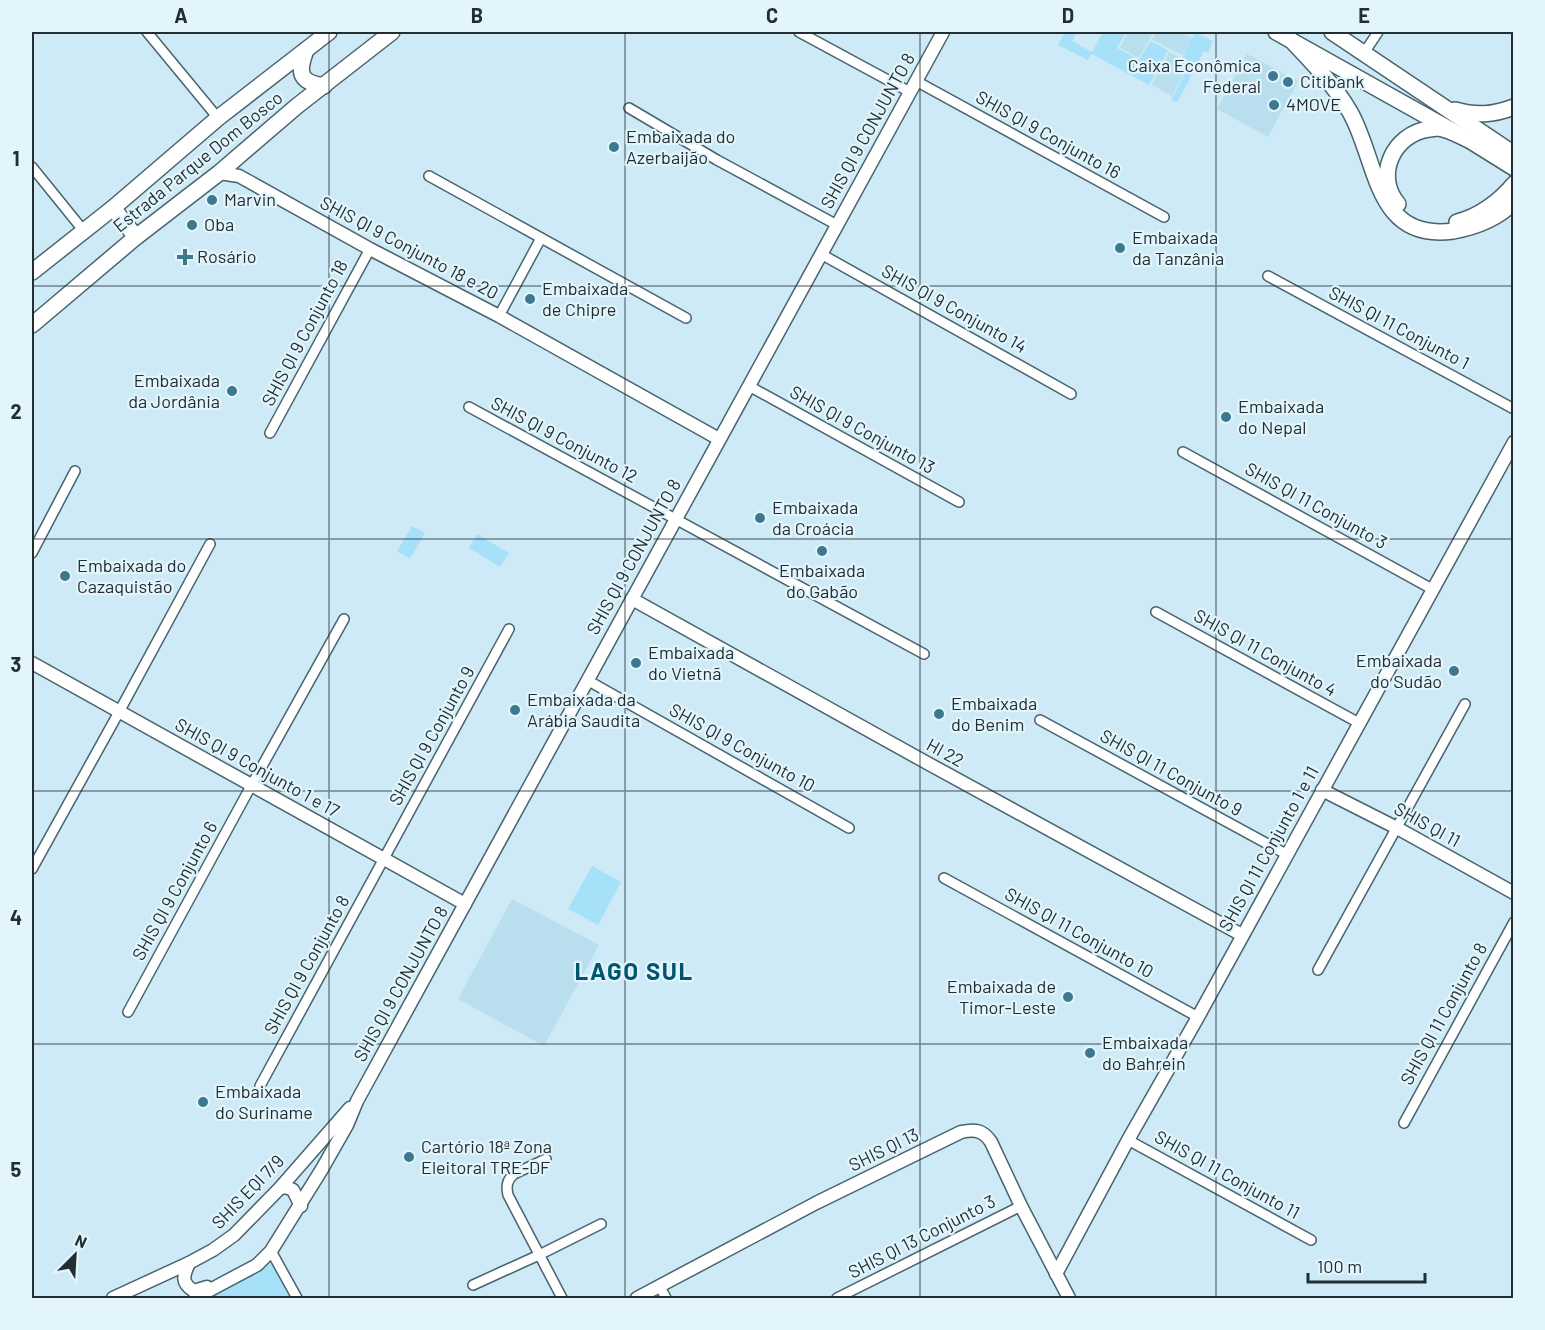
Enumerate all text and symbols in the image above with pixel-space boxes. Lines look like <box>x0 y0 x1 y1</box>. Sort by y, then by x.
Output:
text: A <box>174 3 188 27</box>
text: B <box>471 3 483 27</box>
text: C <box>766 3 778 27</box>
text: D <box>1062 3 1074 27</box>
text: E <box>1358 3 1370 27</box>
street label: SHIS QI 9 CONJUNTO 8 <box>815 49 919 212</box>
place label: Caixa Econômica Federal <box>1128 54 1261 97</box>
marker: Caixa Econômica Federal <box>1266 69 1280 83</box>
place label: Citibank <box>1300 70 1364 92</box>
marker: Citibank <box>1281 75 1295 89</box>
street label: SHIS QI 9 Conjunto 16 <box>972 85 1125 183</box>
street label: Estrada Parque Dom Bosco <box>108 86 287 236</box>
place label: 4MOVE <box>1286 93 1341 115</box>
marker: 4MOVE <box>1267 98 1281 112</box>
place label: Embaixada do Azerbaijão <box>626 125 735 168</box>
marker: Embaixada do Azerbaijão <box>607 140 621 154</box>
text: 1 <box>12 146 20 170</box>
place label: Marvin <box>224 188 276 210</box>
street label: SHIS QI 9 Conjunto 18 e 20 <box>317 191 502 304</box>
marker: Marvin <box>205 193 219 207</box>
place label: Oba <box>204 213 234 235</box>
marker: Oba <box>185 218 199 232</box>
place label: Embaixada da Tanzânia <box>1132 226 1224 269</box>
marker: Embaixada da Tanzânia <box>1113 241 1127 255</box>
place label: Rosário <box>197 245 257 267</box>
marker: Rosário <box>178 250 192 264</box>
street label: SHIS QI 9 Conjunto 18 <box>256 256 352 409</box>
street label: SHIS QI 9 Conjunto 14 <box>878 259 1031 357</box>
place label: Embaixada de Chipre <box>542 277 628 320</box>
street label: SHIS QI 11 Conjunto 1 <box>1325 281 1474 373</box>
marker: Embaixada de Chipre <box>523 292 537 306</box>
place label: Embaixada da Jordânia <box>128 369 220 412</box>
street label: SHIS QI 9 Conjunto 13 <box>786 380 939 478</box>
marker: Embaixada da Jordânia <box>225 384 239 398</box>
street label: SHIS QI 9 Conjunto 12 <box>488 391 641 487</box>
place label: Embaixada do Nepal <box>1238 395 1324 438</box>
text: 2 <box>10 399 22 423</box>
marker: Embaixada do Nepal <box>1219 410 1233 424</box>
street label: SHIS QI 11 Conjunto 3 <box>1242 457 1391 553</box>
street label: SHIS QI 9 CONJUNTO 8 <box>581 475 685 638</box>
place label: Embaixada da Croácia <box>772 496 858 539</box>
marker: Embaixada da Croácia <box>753 511 767 525</box>
marker: Embaixada do Gabão <box>815 544 829 558</box>
place label: Embaixada do Cazaquistão <box>77 554 186 597</box>
place label: Embaixada do Gabão <box>779 559 865 602</box>
marker: Embaixada do Cazaquistão <box>58 569 72 583</box>
street label: SHIS QI 11 Conjunto 4 <box>1190 604 1341 700</box>
place label: Embaixada do Vietnã <box>648 641 734 684</box>
place label: Embaixada do Sudão <box>1356 649 1442 692</box>
text: 3 <box>11 652 21 676</box>
marker: Embaixada do Vietnã <box>629 656 643 670</box>
street label: SHIS QI 9 Conjunto 9 <box>384 662 479 809</box>
marker: Embaixada do Sudão <box>1447 664 1461 678</box>
place label: Embaixada da Arábia Saudita <box>527 688 640 731</box>
place label: Embaixada do Benim <box>951 692 1037 735</box>
street label: SHIS QI 9 Conjunto 10 <box>666 698 819 796</box>
marker: Embaixada da Arábia Saudita <box>508 703 522 717</box>
marker: Embaixada do Benim <box>932 707 946 721</box>
street label: SHIS QI 9 Conjunto 1 e 17 <box>171 713 344 822</box>
street label: SHIS QI 11 Conjunto 9 <box>1097 724 1246 820</box>
street label: HI 22 <box>923 733 968 771</box>
street label: SHIS QI 11 Conjunto 1 e 11 <box>1214 762 1323 935</box>
street label: SHIS QI 11 <box>1391 797 1464 851</box>
street label: SHIS QI 9 Conjunto 6 <box>127 817 222 964</box>
street label: SHIS QI 11 Conjunto 10 <box>1001 882 1158 982</box>
street label: SHIS QI 9 Conjunto 8 <box>259 891 354 1038</box>
street label: SHIS QI 9 CONJUNTO 8 <box>348 902 452 1065</box>
text: 4 <box>10 905 22 929</box>
street label: SHIS QI 11 Conjunto 8 <box>1395 939 1491 1088</box>
district label: LAGO SUL <box>574 956 694 985</box>
place label: Embaixada de Timor-Leste <box>947 975 1056 1018</box>
marker: Embaixada de Timor-Leste <box>1061 990 1075 1004</box>
place label: Embaixada do Bahrein <box>1102 1031 1188 1074</box>
marker: Embaixada do Bahrein <box>1083 1046 1097 1060</box>
place label: Embaixada do Suriname <box>215 1080 313 1123</box>
marker: Embaixada do Suriname <box>196 1095 210 1109</box>
street label: SHIS QI 13 <box>845 1123 922 1175</box>
street label: SHIS QI 11 Conjunto 11 <box>1151 1125 1304 1223</box>
place label: Cartório 18ª Zona Eleitoral TRE-DF <box>421 1135 552 1178</box>
street label: SHIS EQI 7/9 <box>207 1150 288 1233</box>
marker: Cartório 18ª Zona Eleitoral TRE-DF <box>402 1150 416 1164</box>
text: 5 <box>11 1157 22 1181</box>
street label: SHIS QI 13 Conjunto 3 <box>844 1190 999 1283</box>
north arrow <box>45 1225 105 1285</box>
text: N <box>73 1230 90 1252</box>
scale bar <box>1308 1246 1425 1284</box>
text: 100 m <box>1317 1255 1362 1277</box>

